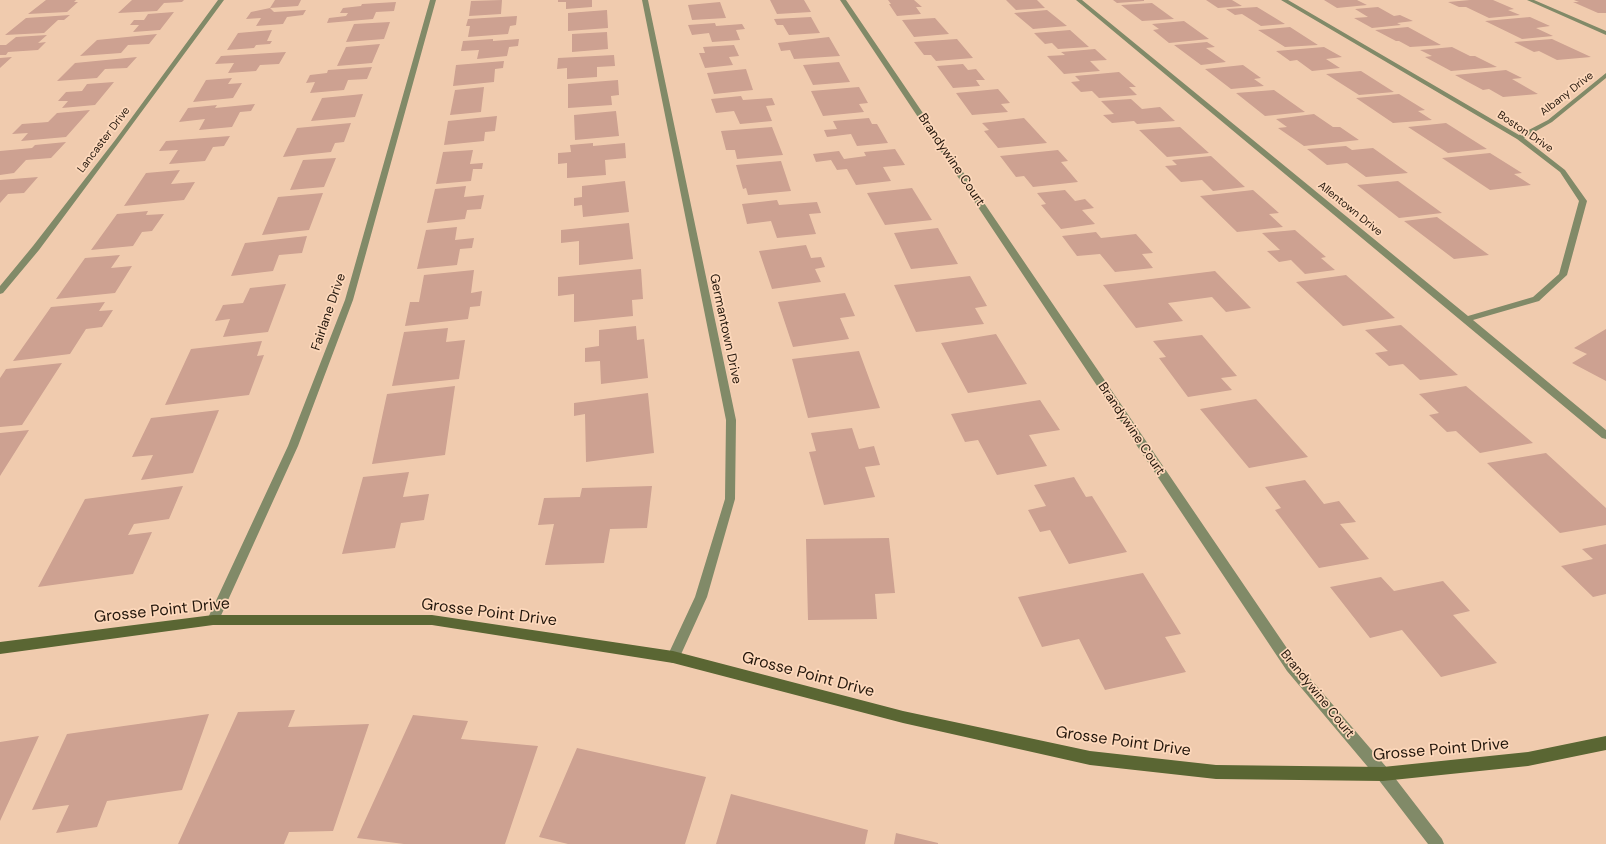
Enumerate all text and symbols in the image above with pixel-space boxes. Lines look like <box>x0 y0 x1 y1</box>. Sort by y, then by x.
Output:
street label: Albany Drive <box>1538 69 1596 119</box>
street label: Lancaster Drive <box>75 104 133 176</box>
street label: Boston Drive <box>1495 109 1555 155</box>
street label: Brandywine Court <box>914 111 988 209</box>
street label: Allentown Drive <box>1315 179 1385 239</box>
street label: Fairlane Drive <box>309 271 349 353</box>
street label: Germantown Drive <box>706 273 744 385</box>
street label: Brandywine Court <box>1094 380 1168 478</box>
street label: Grosse Point Drive <box>93 594 231 628</box>
street label: Grosse Point Drive <box>420 595 558 631</box>
street label: Brandywine Court <box>1277 647 1357 741</box>
street label: Grosse Point Drive <box>740 648 876 702</box>
street label: Grosse Point Drive <box>1054 723 1192 761</box>
street label: Grosse Point Drive <box>1372 734 1510 766</box>

